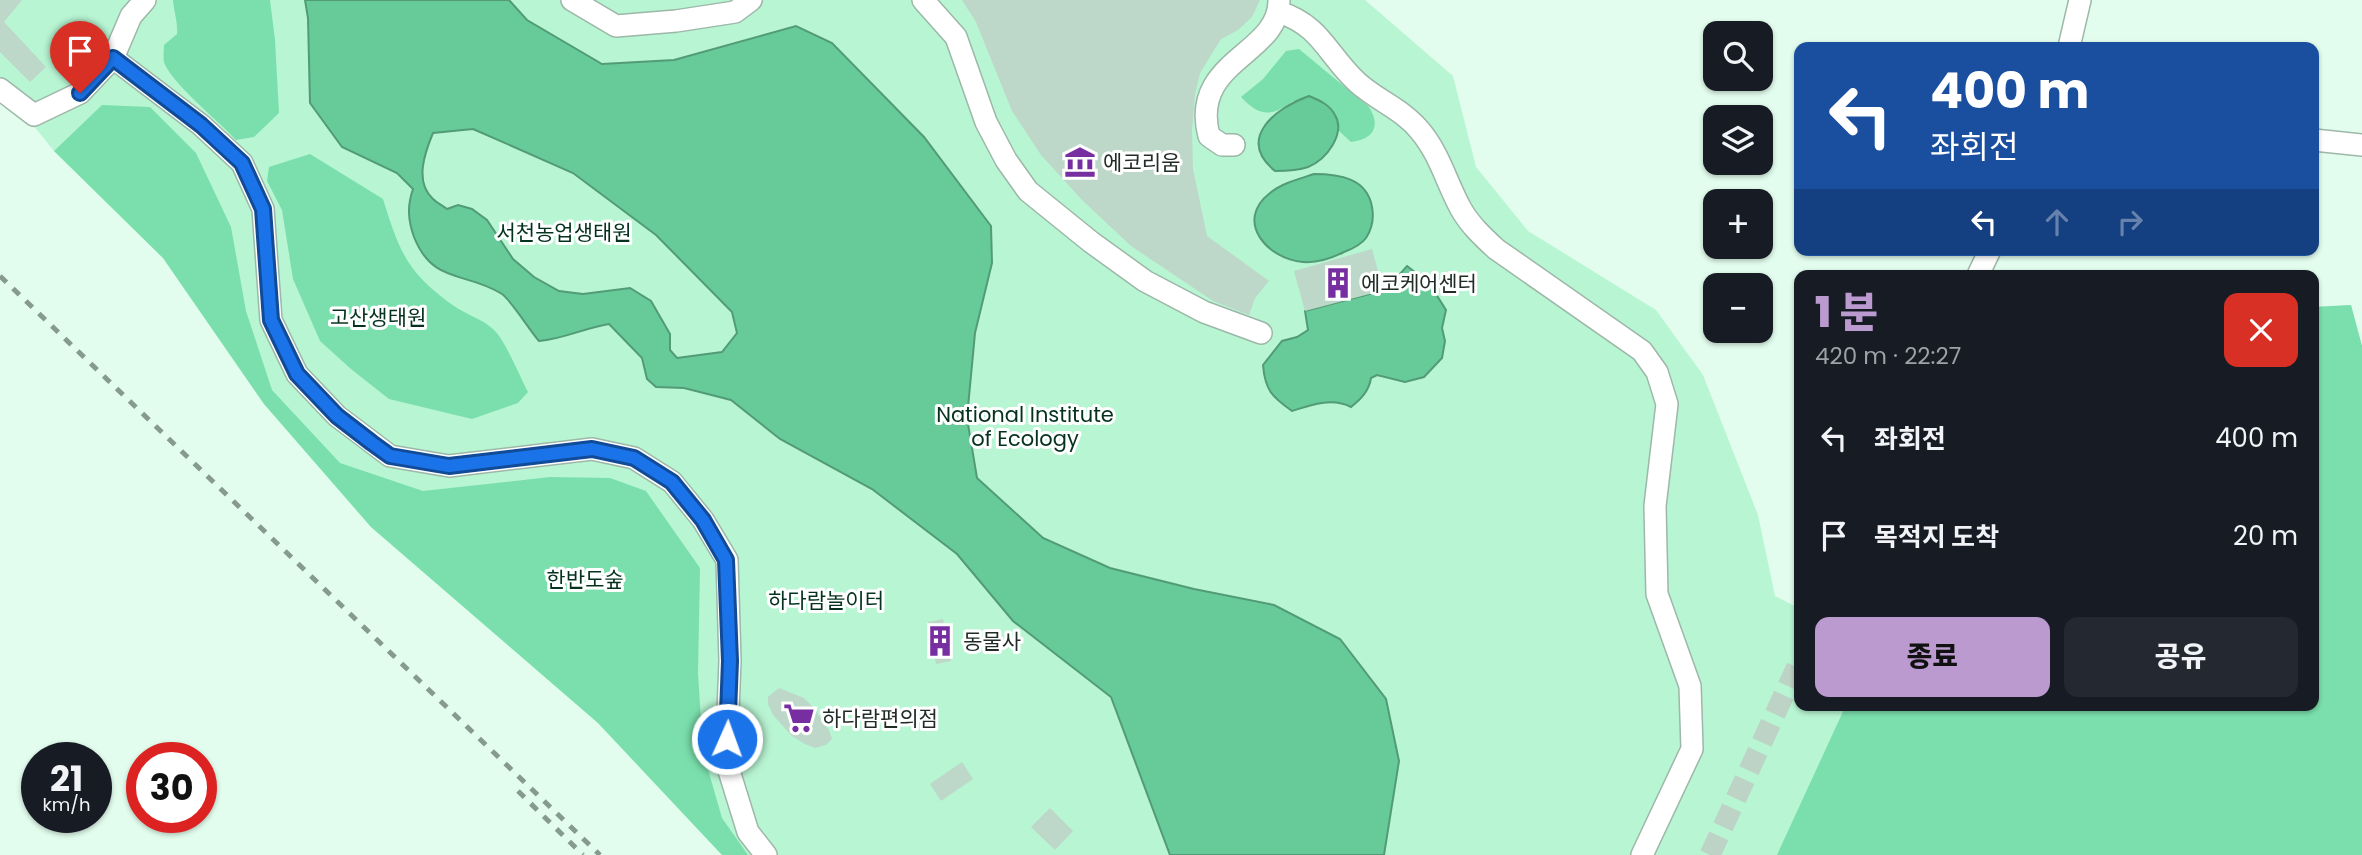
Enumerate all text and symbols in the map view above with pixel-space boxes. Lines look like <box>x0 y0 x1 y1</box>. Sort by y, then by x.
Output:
pin <box>50 21 110 93</box>
map controls <box>1703 21 1773 343</box>
button: search <box>1703 21 1773 91</box>
icon: arrive <box>61 32 99 70</box>
text: 400 m <box>1930 57 2089 125</box>
icon: left <box>1815 70 1906 161</box>
button: layers <box>1703 105 1773 175</box>
text: 좌회전 <box>1930 124 2018 169</box>
museum icon: 에코리움 <box>1063 145 1097 179</box>
place label: 에코리움 <box>1103 148 1180 177</box>
button: + <box>1703 189 1773 259</box>
icon: left <box>1965 203 2003 241</box>
icon: ahead <box>2038 203 2076 241</box>
icon: right <box>2111 203 2149 241</box>
park label: 서천농업생태원 <box>496 218 632 247</box>
building icon: 에코케어센터 <box>1321 266 1355 300</box>
place label: 에코케어센터 <box>1361 269 1477 298</box>
button: − <box>1703 273 1773 343</box>
text: 1 분 <box>1815 283 1878 342</box>
button: close <box>2224 293 2298 367</box>
park label: 고산생태원 <box>330 303 426 332</box>
text: 420 m · 22:27 <box>1815 340 1961 372</box>
park label: National Institute of Ecology <box>936 400 1114 453</box>
icon: left <box>1815 419 1853 457</box>
text: 400 m <box>2215 420 2298 456</box>
text: 좌회전 <box>1874 421 1946 457</box>
icon: arrive <box>1815 517 1853 555</box>
text: 20 m <box>2233 518 2298 554</box>
text: 목적지 도착 <box>1874 519 1999 555</box>
park label: 한반도숲 <box>546 565 624 594</box>
park label: 하다람놀이터 <box>768 586 884 615</box>
button: 종료 <box>1815 617 2050 697</box>
button: 공유 <box>2064 617 2298 697</box>
building icon: 동물사 <box>923 624 957 658</box>
place label: 동물사 <box>963 627 1021 656</box>
supermarket icon: 하다람편의점 <box>782 701 816 735</box>
position arrow <box>690 702 764 776</box>
place label: 하다람편의점 <box>822 704 938 733</box>
speed limit sign: 30 <box>126 742 217 833</box>
text: 21 <box>50 754 83 803</box>
text: km/h <box>43 792 90 817</box>

